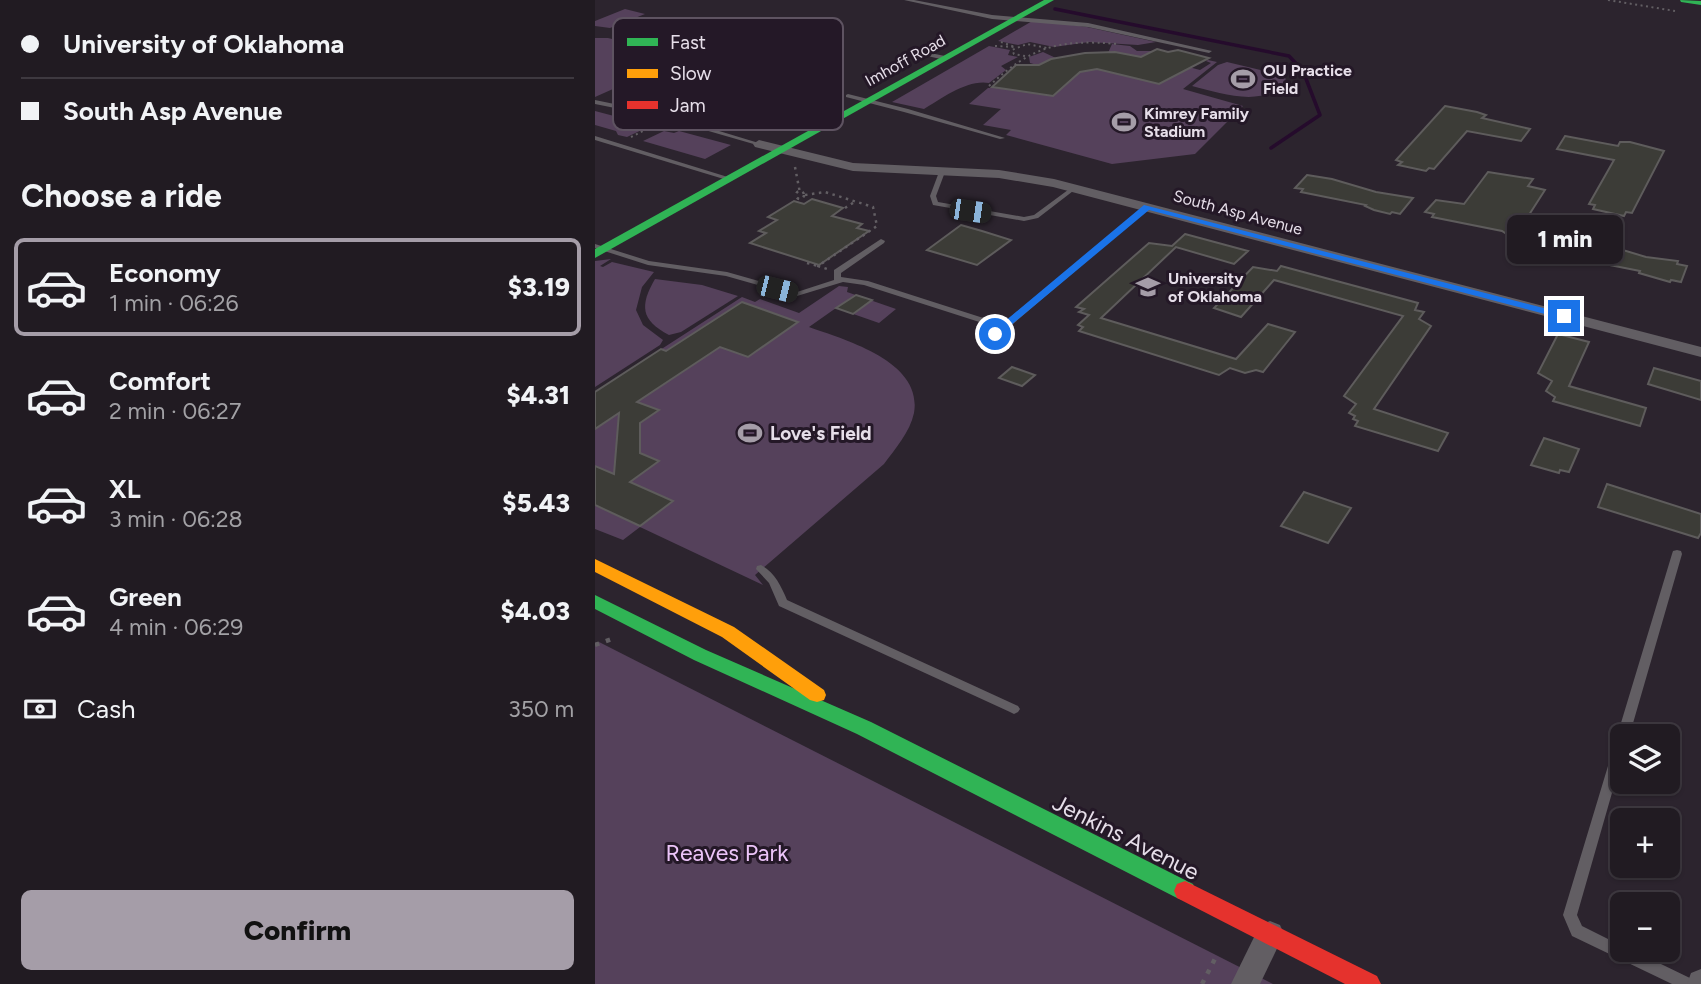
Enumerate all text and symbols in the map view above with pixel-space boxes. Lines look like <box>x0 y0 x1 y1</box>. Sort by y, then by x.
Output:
legend <box>613 18 843 130</box>
text: University of Oklahoma <box>63 28 344 60</box>
text: Fast <box>670 31 706 54</box>
street label: Imhoff Road <box>862 31 949 90</box>
place label: OU Practice Field <box>1263 61 1352 98</box>
text: Slow <box>670 62 712 85</box>
sports icon: OU Practice Field <box>1229 65 1257 93</box>
text: Jam <box>670 94 706 117</box>
text: South Asp Avenue <box>63 95 282 127</box>
place label: Kimrey Family Stadium <box>1144 104 1250 141</box>
sports icon: Kimrey Family Stadium <box>1110 108 1138 136</box>
text: Choose a ride <box>21 177 222 215</box>
street label: South Asp Avenue <box>1171 186 1305 239</box>
car <box>948 198 993 224</box>
callout: 1 min <box>1506 215 1622 264</box>
text: 1 min <box>1538 225 1592 253</box>
icon: car <box>25 256 88 319</box>
text: Economy <box>109 257 221 289</box>
place label: University of Oklahoma <box>1168 269 1262 306</box>
text: $3.19 <box>508 271 570 303</box>
school or university icon: University of Oklahoma <box>1134 273 1162 301</box>
car <box>755 274 800 304</box>
text: 1 min · 06:26 <box>109 289 239 317</box>
route end <box>1548 300 1580 332</box>
route start <box>979 318 1011 350</box>
icon: car <box>25 364 88 427</box>
text: Comfort <box>109 365 211 397</box>
text: $4.31 <box>506 379 570 411</box>
text: 2 min · 06:27 <box>109 397 241 425</box>
sports icon: Love's Field <box>736 419 764 447</box>
place label: Love's Field <box>770 422 872 445</box>
icon: car <box>25 472 88 535</box>
text: XL <box>109 473 141 505</box>
text: $5.43 <box>502 487 570 519</box>
text: 3 min · 06:28 <box>109 505 243 533</box>
icon: car <box>25 580 88 643</box>
text: Green <box>109 581 182 613</box>
text: $4.03 <box>501 595 570 627</box>
text: 4 min · 06:29 <box>109 613 243 641</box>
icon: cash <box>21 690 59 728</box>
text: Cash <box>77 693 136 725</box>
text: 350 m <box>508 695 574 723</box>
map controls <box>1610 724 1680 962</box>
button: layers <box>1610 724 1680 794</box>
street label: Jenkins Avenue <box>1048 788 1204 886</box>
button: + <box>1610 808 1680 878</box>
park label: Reaves Park <box>666 839 789 867</box>
button: Confirm <box>21 890 574 970</box>
button: − <box>1610 892 1680 962</box>

